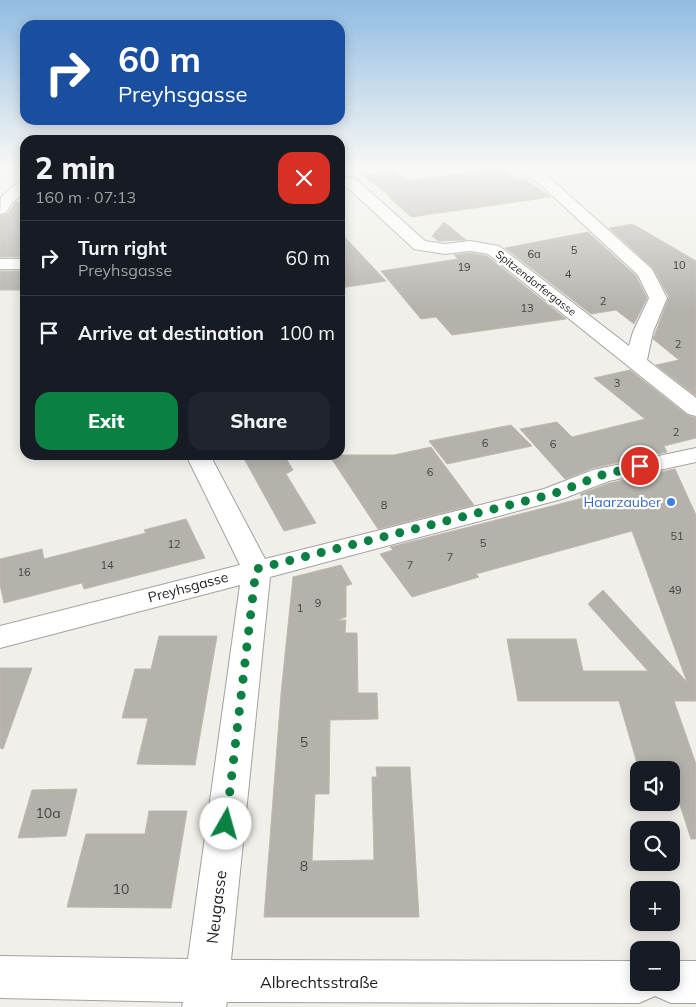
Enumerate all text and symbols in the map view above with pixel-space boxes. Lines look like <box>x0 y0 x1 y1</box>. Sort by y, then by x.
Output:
text: 60 m <box>118 37 201 81</box>
icon: right <box>35 40 100 105</box>
text: Preyhsgasse <box>118 80 248 108</box>
text: 2 min <box>35 149 115 187</box>
button: close <box>278 152 330 204</box>
text: 160 m · 07:13 <box>35 187 136 207</box>
text: Turn right <box>78 236 167 260</box>
house number: 5 <box>571 243 578 257</box>
icon: right <box>35 244 63 272</box>
text: 60 m <box>286 246 330 270</box>
street label: Spitzendorfergasse <box>493 247 579 319</box>
house number: 6a <box>527 247 541 261</box>
house number: 10 <box>672 258 686 272</box>
text: Preyhsgasse <box>78 260 172 280</box>
house number: 19 <box>457 260 471 274</box>
house number: 4 <box>565 267 572 281</box>
house number: 2 <box>600 294 607 308</box>
house number: 13 <box>520 301 534 315</box>
icon: arrive <box>35 319 63 347</box>
text: Arrive at destination <box>78 321 264 345</box>
text: 100 m <box>279 321 335 345</box>
house number: 2 <box>675 337 682 351</box>
house number: 3 <box>614 376 620 390</box>
button: Exit <box>35 392 178 450</box>
button: Share <box>188 392 330 450</box>
house number: 2 <box>673 425 680 439</box>
house number: 6 <box>482 436 489 450</box>
house number: 6 <box>550 437 557 451</box>
pin <box>619 445 661 487</box>
icon: arrive <box>626 452 654 480</box>
house number: 6 <box>427 465 434 479</box>
place label: Haarzauber <box>584 493 662 511</box>
marker: Haarzauber <box>665 496 677 508</box>
house number: 8 <box>381 498 388 512</box>
house number: 51 <box>670 529 684 543</box>
house number: 5 <box>480 536 487 550</box>
house number: 12 <box>167 537 181 551</box>
house number: 7 <box>447 550 453 564</box>
house number: 14 <box>100 558 114 572</box>
house number: 7 <box>407 558 413 572</box>
house number: 16 <box>17 565 31 579</box>
street label: Preyhsgasse <box>146 568 230 606</box>
house number: 49 <box>668 583 682 597</box>
house number: 9 <box>315 596 321 610</box>
house number: 1 <box>297 601 303 615</box>
house number: 5 <box>300 733 308 751</box>
map controls <box>630 761 680 991</box>
button: sound <box>630 761 680 811</box>
position arrow <box>199 797 251 849</box>
house number: 10a <box>35 804 61 822</box>
button: search <box>630 821 680 871</box>
house number: 8 <box>300 857 308 875</box>
street label: Neugasse <box>202 869 230 945</box>
house number: 10 <box>113 880 129 898</box>
button: + <box>630 881 680 931</box>
button: − <box>630 941 680 991</box>
street label: Albrechtsstraße <box>260 972 378 992</box>

